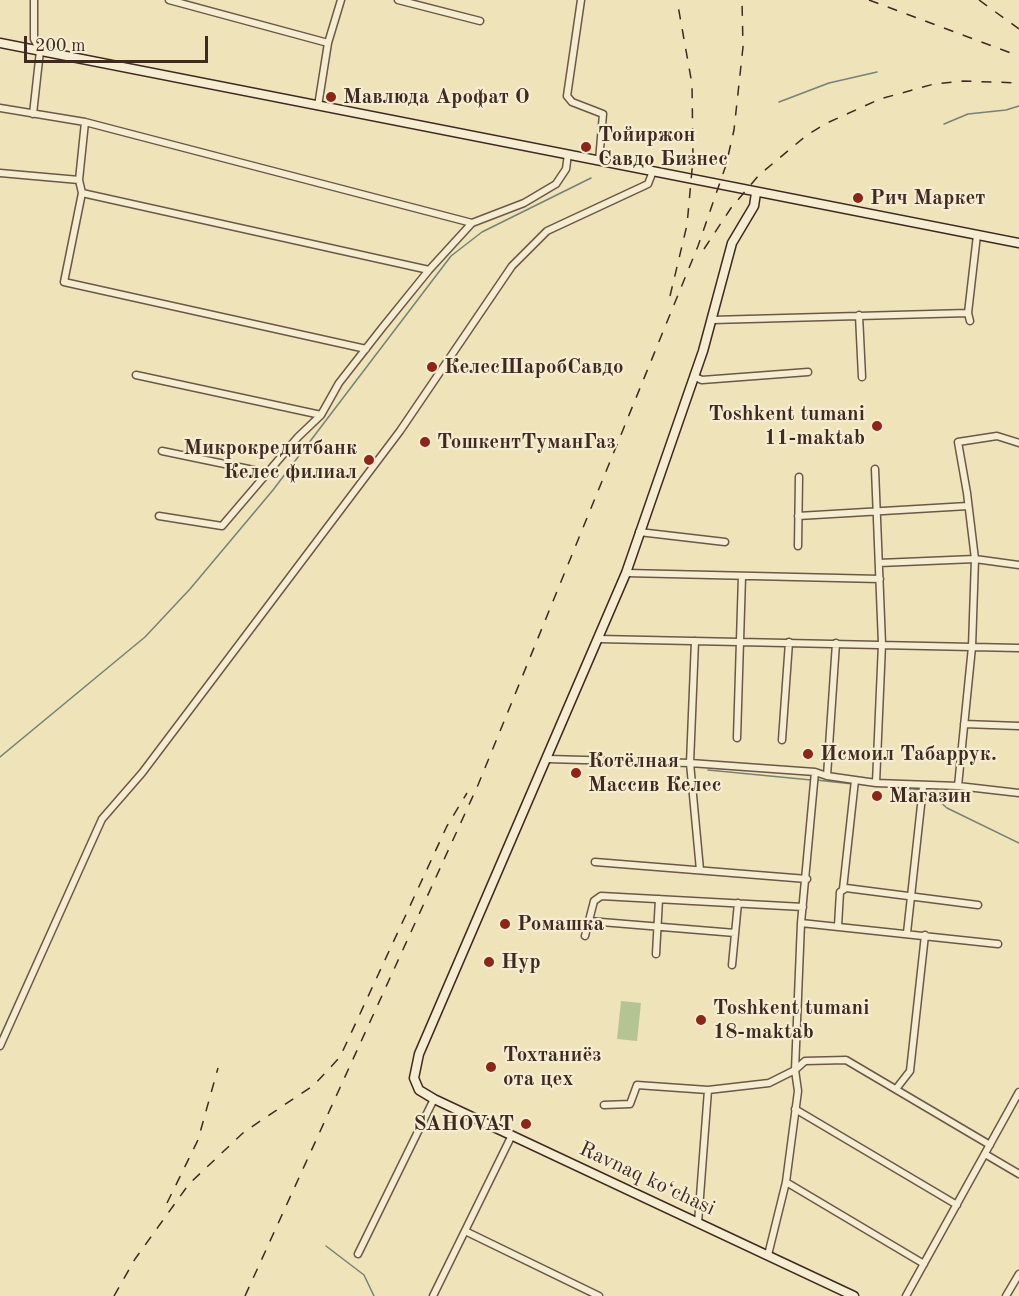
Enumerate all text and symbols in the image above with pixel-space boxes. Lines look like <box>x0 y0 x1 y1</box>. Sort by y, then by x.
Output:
scale bar <box>27 24 212 62</box>
text: 200 m <box>35 37 86 55</box>
place label: Мавлюда Арофат О <box>343 84 530 110</box>
marker: Мавлюда Арофат О <box>324 90 338 104</box>
place label: Тойиржон Савдо Бизнес <box>598 122 728 172</box>
marker: Тойиржон Савдо Бизнес <box>579 140 593 154</box>
place label: Рич Маркет <box>870 185 985 211</box>
marker: Рич Маркет <box>851 191 865 205</box>
place label: КелесШаробСавдо <box>444 354 624 380</box>
marker: КелесШаробСавдо <box>425 360 439 374</box>
place label: Toshkent tumani 11-maktab <box>709 401 865 451</box>
marker: Toshkent tumani 11-maktab <box>870 419 884 433</box>
place label: ТошкентТуманГаз <box>437 429 616 455</box>
place label: Микрокредитбанк Келес филиал <box>184 435 357 485</box>
marker: ТошкентТуманГаз <box>418 435 432 449</box>
marker: Микрокредитбанк Келес филиал <box>362 453 376 467</box>
place label: Исмоил Табаррук. <box>820 741 997 767</box>
marker: Исмоил Табаррук. <box>801 747 815 761</box>
place label: Котёлная Массив Келес <box>588 748 721 798</box>
marker: Котёлная Массив Келес <box>569 766 583 780</box>
place label: Магазин <box>889 783 971 809</box>
marker: Магазин <box>870 789 884 803</box>
place label: Ромашка <box>517 911 604 937</box>
marker: Ромашка <box>498 917 512 931</box>
place label: Нур <box>501 949 541 975</box>
marker: Нур <box>482 955 496 969</box>
place label: Toshkent tumani 18-maktab <box>713 995 869 1045</box>
marker: Toshkent tumani 18-maktab <box>694 1013 708 1027</box>
place label: Тохтаниёз ота цех <box>503 1042 601 1092</box>
marker: Тохтаниёз ота цех <box>484 1060 498 1074</box>
place label: SAHOVAT <box>413 1111 514 1137</box>
marker: SAHOVAT <box>519 1117 533 1131</box>
street label: Ravnaq ko‘chasi <box>575 1137 719 1221</box>

